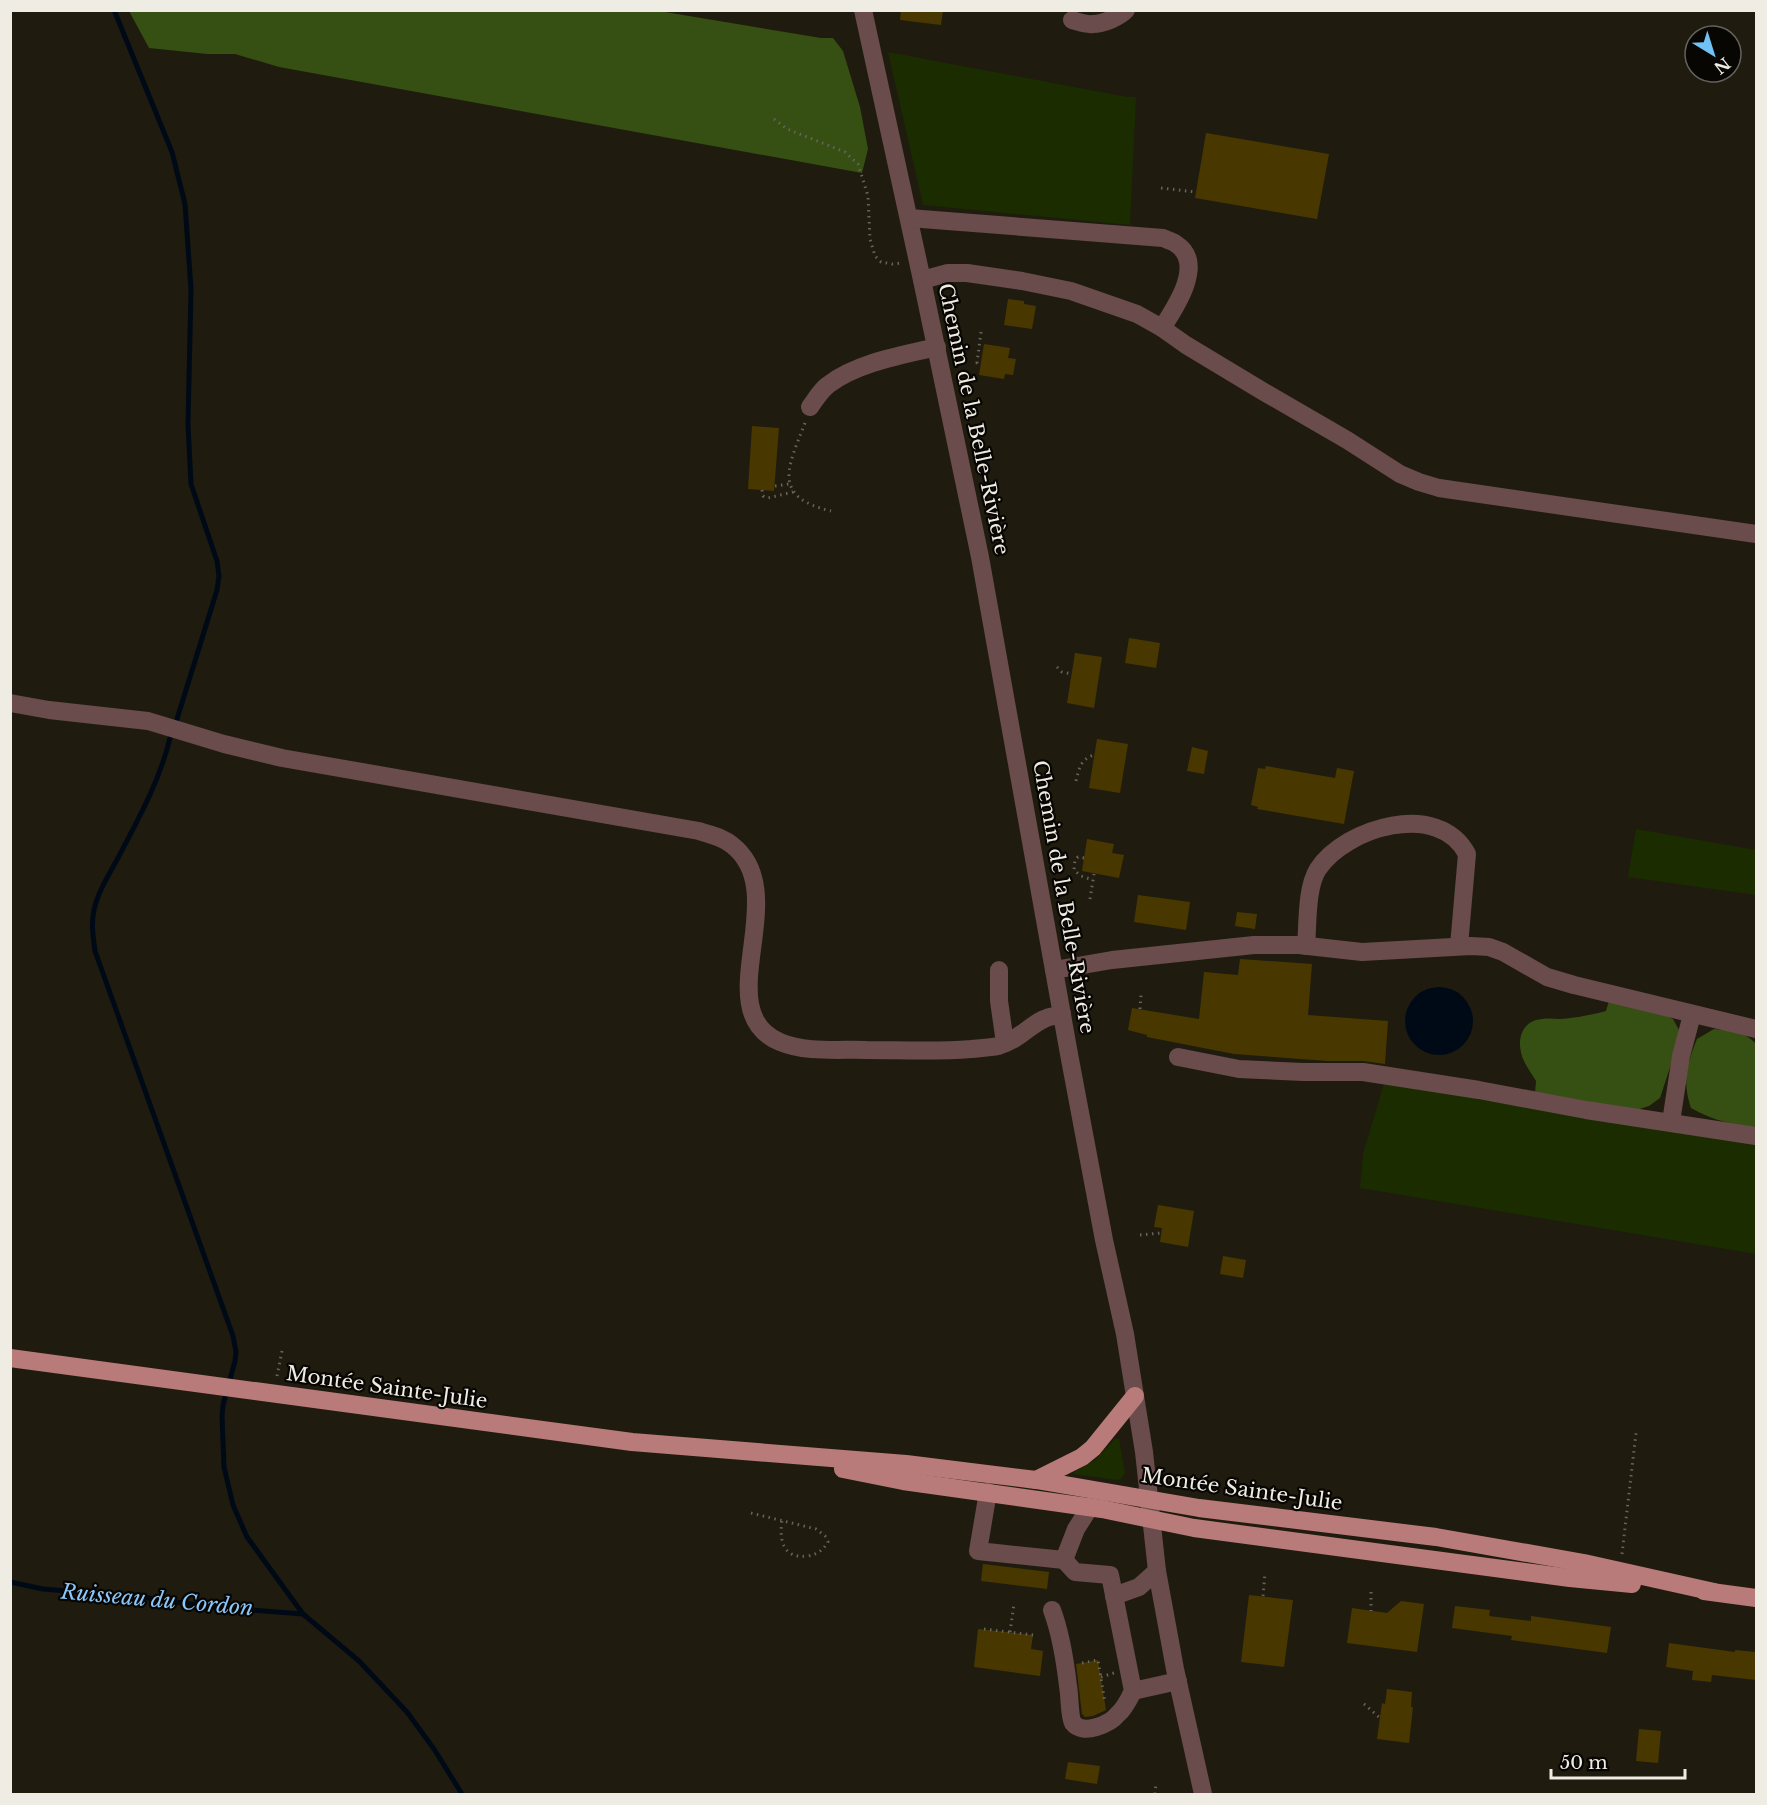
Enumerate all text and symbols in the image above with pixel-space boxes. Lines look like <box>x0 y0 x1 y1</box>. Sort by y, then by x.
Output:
north arrow <box>1683 24 1743 84</box>
text: N <box>1710 53 1734 78</box>
street label: Chemin de la Belle-Rivière <box>933 281 1015 557</box>
street label: Chemin de la Belle-Rivière <box>1028 759 1100 1035</box>
street label: Montée Sainte-Julie <box>285 1361 489 1413</box>
street label: Montée Sainte-Julie <box>1140 1463 1344 1515</box>
water label: Ruisseau du Cordon <box>59 1579 254 1621</box>
scale bar <box>1551 1742 1684 1780</box>
text: 50 m <box>1560 1752 1608 1774</box>

